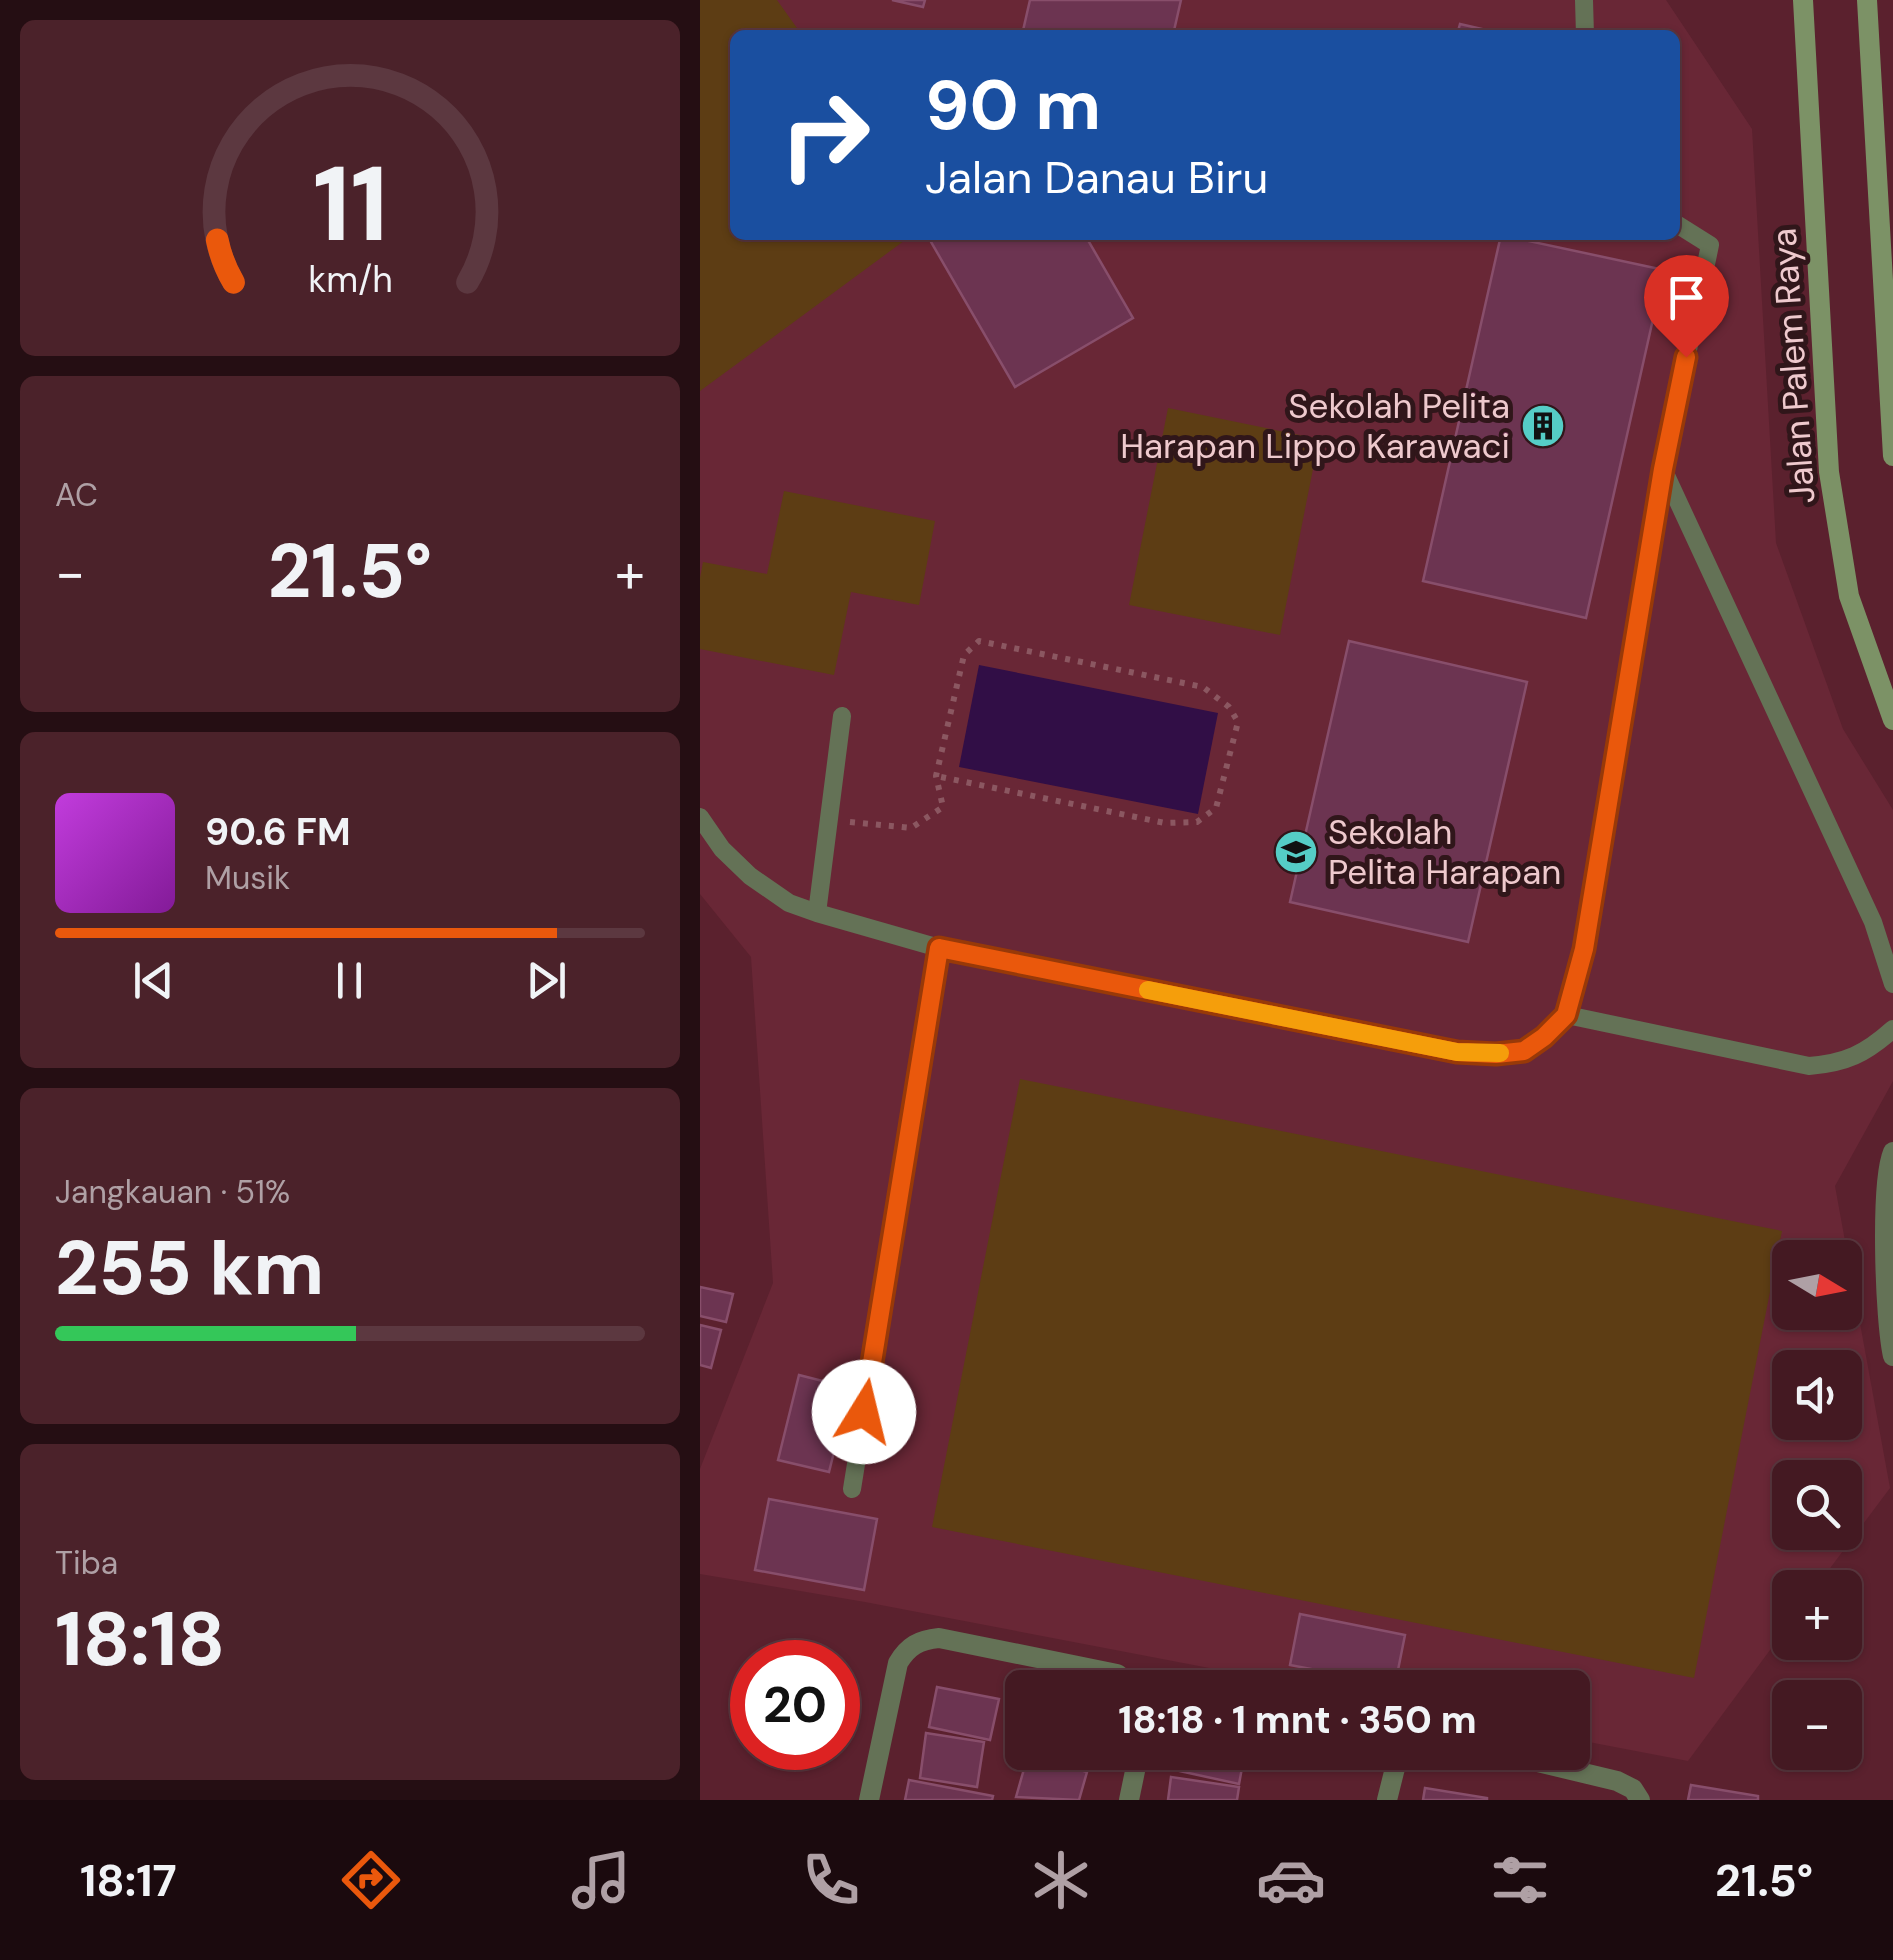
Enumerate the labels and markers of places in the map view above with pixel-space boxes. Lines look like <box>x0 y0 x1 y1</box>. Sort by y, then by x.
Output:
pin <box>1644 255 1729 358</box>
place label: Sekolah Pelita Harapan Lippo Karawaci <box>1120 383 1510 469</box>
building icon: Sekolah Pelita Harapan Lippo Karawaci <box>1520 403 1566 449</box>
place label: Sekolah Pelita Harapan <box>1328 809 1561 895</box>
school or university icon: Sekolah Pelita Harapan <box>1273 829 1319 875</box>

